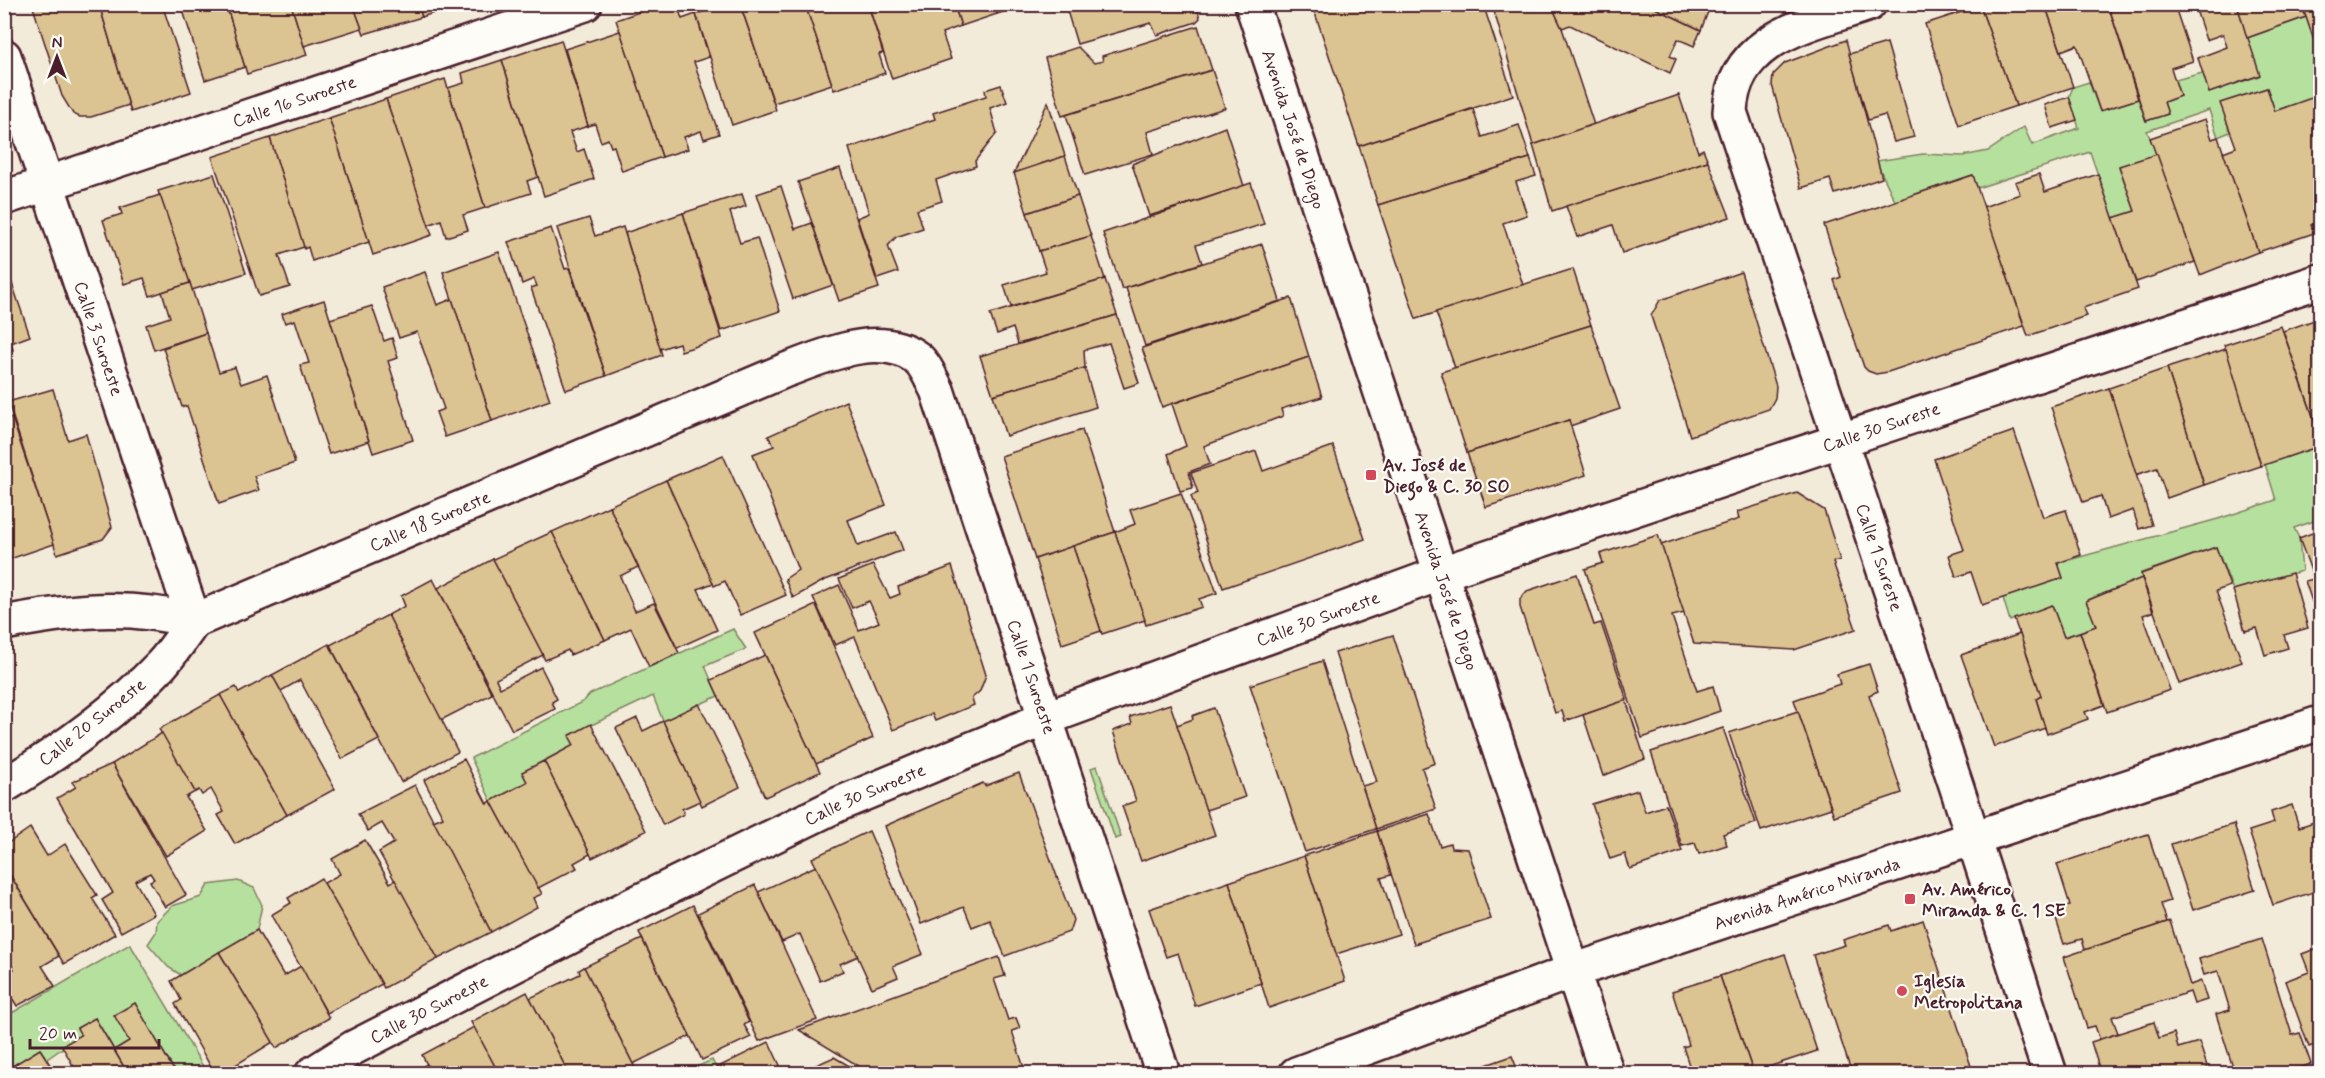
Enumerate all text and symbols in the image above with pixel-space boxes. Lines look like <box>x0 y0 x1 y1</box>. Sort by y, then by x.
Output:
north arrow <box>27 27 87 87</box>
text: N <box>52 33 62 54</box>
street label: Avenida José de Diego <box>1255 47 1330 212</box>
street label: Calle 16 Suroeste <box>230 70 360 134</box>
street label: Calle 3 Suroeste <box>68 278 128 399</box>
street label: Calle 30 Sureste <box>1820 397 1943 459</box>
place label: Av. José de Diego & C. 30 SO <box>1383 454 1510 501</box>
marker: Av. José de Diego & C. 30 SO <box>1364 468 1378 482</box>
street label: Calle 18 Suroeste <box>366 486 495 558</box>
street label: Calle 1 Sureste <box>1849 501 1908 615</box>
street label: Avenida José de Diego <box>1408 508 1483 674</box>
street label: Calle 30 Suroeste <box>1253 586 1383 653</box>
street label: Calle 1 Suroeste <box>1001 617 1061 738</box>
street label: Calle 20 Suroeste <box>34 673 151 772</box>
street label: Calle 30 Suroeste <box>801 758 929 832</box>
street label: Avenida Américo Miranda <box>1711 852 1904 936</box>
place label: Av. Américo Miranda & C. 1 SE <box>1922 878 2066 923</box>
marker: Av. Américo Miranda & C. 1 SE <box>1903 892 1917 906</box>
street label: Calle 30 Suroeste <box>366 970 493 1050</box>
place label: Iglesia Metropolitana <box>1914 970 2023 1015</box>
marker: Iglesia Metropolitana <box>1895 984 1909 998</box>
scale bar <box>30 1012 159 1050</box>
text: 20 m <box>39 1022 77 1046</box>

